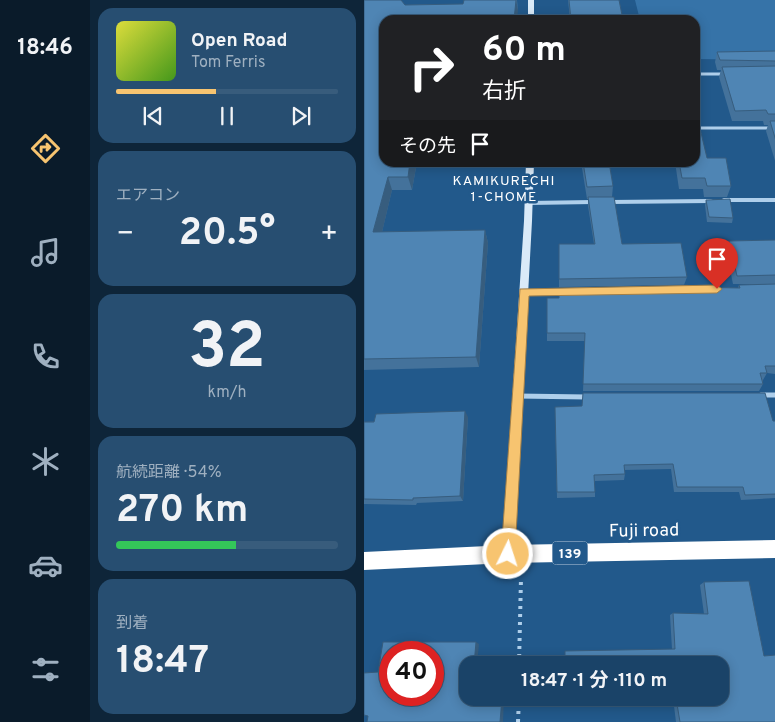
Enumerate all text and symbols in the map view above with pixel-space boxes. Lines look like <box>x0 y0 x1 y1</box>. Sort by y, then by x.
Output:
text: Open Road <box>191 29 287 53</box>
text: 60 m <box>482 29 566 73</box>
text: 18:46 <box>17 35 73 62</box>
icon: right <box>399 35 464 100</box>
text: Tom Ferris <box>191 53 265 73</box>
text: 右折 <box>482 79 526 106</box>
icon: previous <box>139 102 167 130</box>
icon: pause <box>213 102 241 130</box>
icon: next <box>287 102 315 130</box>
icon: arrive <box>466 130 494 158</box>
icon: directions <box>28 131 63 166</box>
text: その先 <box>399 135 456 159</box>
district label: KAMIKURECHI 1-CHOME <box>453 173 555 206</box>
text: エアコン <box>116 186 180 206</box>
text: 20.5° <box>179 210 275 259</box>
text: − <box>116 217 134 253</box>
text: + <box>320 217 338 253</box>
icon: music <box>28 235 63 270</box>
pin <box>696 238 738 289</box>
icon: arrive <box>703 245 731 273</box>
text: 32 <box>188 309 266 391</box>
icon: phone <box>28 339 63 374</box>
text: km/h <box>208 383 246 403</box>
icon: climate <box>28 444 63 479</box>
text: 航続距離 · 54% <box>116 463 222 483</box>
text: 270 km <box>116 487 248 536</box>
street label: Fuji road <box>609 519 679 544</box>
position arrow <box>481 527 533 579</box>
road number: 139 <box>552 542 588 564</box>
icon: car <box>28 548 63 583</box>
text: 到着 <box>116 614 148 634</box>
text: 18:47 <box>116 638 209 687</box>
speed limit sign: 40 <box>379 641 444 706</box>
icon: filters <box>28 652 63 687</box>
text: 18:47 · 1 分 · 110 m <box>521 669 667 693</box>

